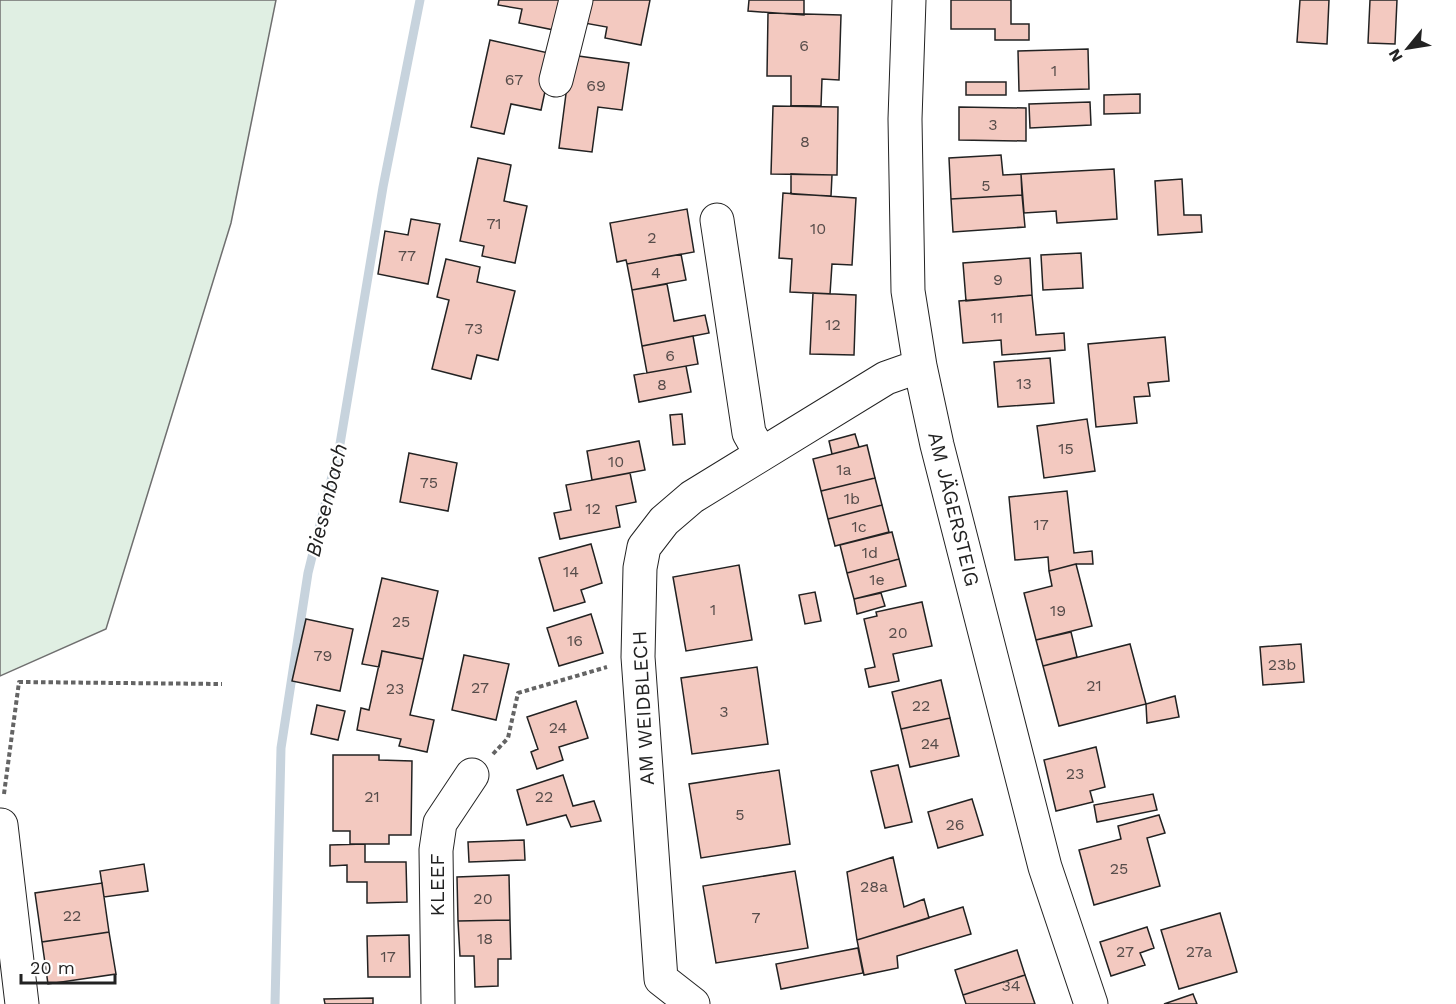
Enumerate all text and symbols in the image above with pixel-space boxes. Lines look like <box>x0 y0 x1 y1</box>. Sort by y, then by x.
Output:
north arrow <box>1378 18 1438 78</box>
house number: 6 <box>799 36 809 55</box>
text: N <box>1384 45 1407 65</box>
house number: 1 <box>1051 61 1057 80</box>
house number: 67 <box>505 70 523 89</box>
house number: 69 <box>586 76 606 95</box>
house number: 3 <box>988 115 998 134</box>
house number: 8 <box>800 132 810 151</box>
house number: 5 <box>981 176 991 195</box>
house number: 71 <box>486 214 502 233</box>
house number: 10 <box>810 219 826 238</box>
house number: 2 <box>647 228 657 247</box>
house number: 77 <box>398 246 416 265</box>
house number: 4 <box>651 263 661 282</box>
house number: 9 <box>993 270 1003 289</box>
house number: 11 <box>991 308 1003 327</box>
house number: 12 <box>825 315 841 334</box>
house number: 73 <box>465 319 483 338</box>
house number: 6 <box>665 346 675 365</box>
house number: 13 <box>1016 374 1032 393</box>
house number: 8 <box>657 375 667 394</box>
street label: AM JÄGERSTEIG <box>923 429 985 589</box>
house number: 15 <box>1058 439 1074 458</box>
water label: Biesenbach <box>300 441 352 559</box>
house number: 10 <box>608 452 624 471</box>
house number: 1a <box>836 460 852 479</box>
house number: 75 <box>420 473 438 492</box>
house number: 1b <box>844 489 860 508</box>
house number: 12 <box>585 499 601 518</box>
house number: 17 <box>1033 515 1049 534</box>
house number: 1c <box>851 517 867 536</box>
house number: 1d <box>862 543 878 562</box>
house number: 14 <box>563 562 579 581</box>
house number: 1e <box>869 570 885 589</box>
house number: 1 <box>710 600 716 619</box>
house number: 19 <box>1050 601 1066 620</box>
house number: 25 <box>392 612 410 631</box>
house number: 20 <box>888 623 908 642</box>
street label: AM WEIDBLECH <box>627 630 659 786</box>
house number: 16 <box>567 631 583 650</box>
house number: 79 <box>314 646 332 665</box>
house number: 23b <box>1268 655 1296 674</box>
house number: 21 <box>1086 676 1102 695</box>
house number: 27 <box>471 678 489 697</box>
house number: 23 <box>386 679 404 698</box>
house number: 22 <box>912 696 930 715</box>
house number: 3 <box>719 702 729 721</box>
house number: 24 <box>549 718 568 737</box>
house number: 24 <box>921 734 940 753</box>
house number: 23 <box>1066 764 1084 783</box>
house number: 21 <box>364 787 380 806</box>
house number: 22 <box>535 787 553 806</box>
house number: 5 <box>735 805 745 824</box>
house number: 26 <box>945 815 965 834</box>
street label: KLEEF <box>425 854 449 916</box>
house number: 25 <box>1110 859 1128 878</box>
house number: 28a <box>860 877 888 896</box>
house number: 20 <box>473 889 493 908</box>
house number: 22 <box>63 906 81 925</box>
house number: 7 <box>752 908 761 927</box>
house number: 18 <box>477 929 493 948</box>
house number: 27 <box>1116 942 1134 961</box>
house number: 27a <box>1186 942 1212 961</box>
scale bar <box>21 947 116 985</box>
house number: 17 <box>380 947 396 966</box>
text: 20 m <box>30 957 75 978</box>
house number: 34 <box>1001 976 1021 995</box>

